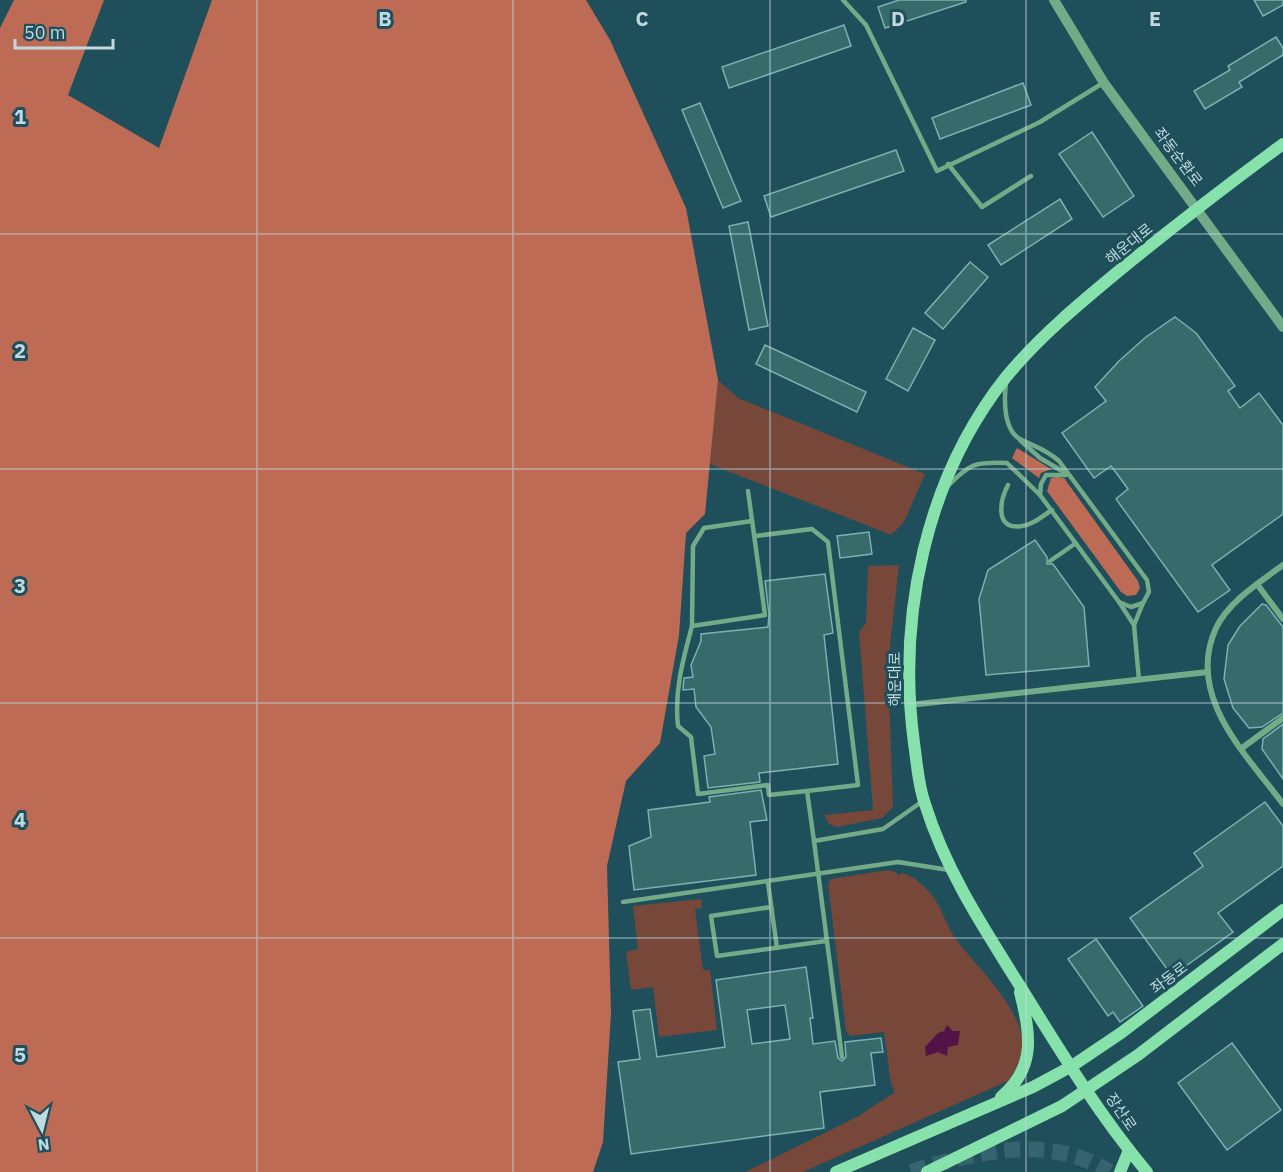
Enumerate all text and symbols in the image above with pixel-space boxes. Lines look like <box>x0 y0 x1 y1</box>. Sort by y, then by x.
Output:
text: B <box>378 5 392 32</box>
text: C <box>635 5 649 32</box>
text: D <box>891 5 905 32</box>
text: E <box>1149 5 1161 32</box>
scale bar <box>15 12 112 50</box>
text: 50 m <box>24 21 66 44</box>
text: 1 <box>14 103 26 130</box>
street label: 좌동순환로 <box>1150 123 1207 190</box>
street label: 해운대로 <box>1101 219 1156 268</box>
text: 2 <box>14 337 26 364</box>
text: 3 <box>14 572 26 599</box>
street label: 해운대로 <box>885 651 904 707</box>
text: 4 <box>14 806 26 833</box>
street label: 좌동로 <box>1146 958 1191 998</box>
text: 5 <box>14 1041 26 1068</box>
street label: 장산로 <box>1102 1089 1141 1134</box>
north arrow <box>12 1100 72 1160</box>
text: N <box>37 1134 51 1156</box>

